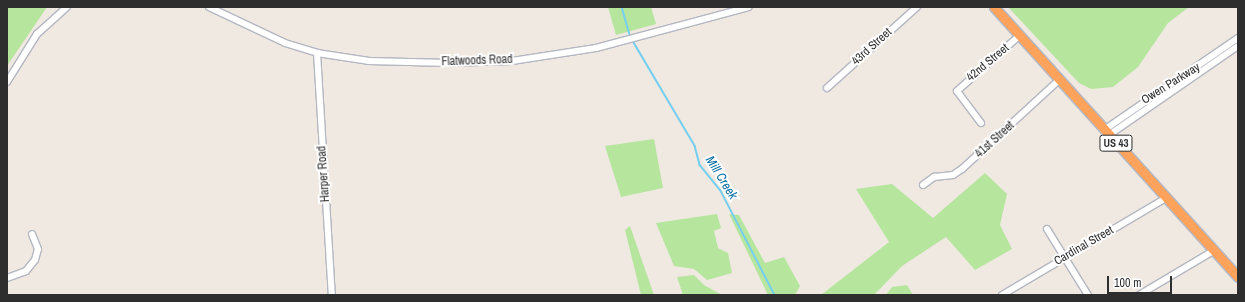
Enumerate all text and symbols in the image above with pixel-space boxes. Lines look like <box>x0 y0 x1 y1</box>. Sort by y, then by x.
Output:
street label: 43rd Street <box>849 25 895 69</box>
street label: 42nd Street <box>964 41 1012 85</box>
street label: Flatwoods Road <box>441 53 513 69</box>
street label: Owen Parkway <box>1139 60 1203 108</box>
street label: 41st Street <box>972 119 1018 161</box>
road number: US 43 <box>1099 134 1133 152</box>
street label: Harper Road <box>315 145 333 203</box>
water label: Mill Creek <box>702 154 740 202</box>
street label: Cardinal Street <box>1052 223 1116 269</box>
scale bar <box>1109 268 1174 294</box>
text: 100 m <box>1114 275 1141 291</box>

